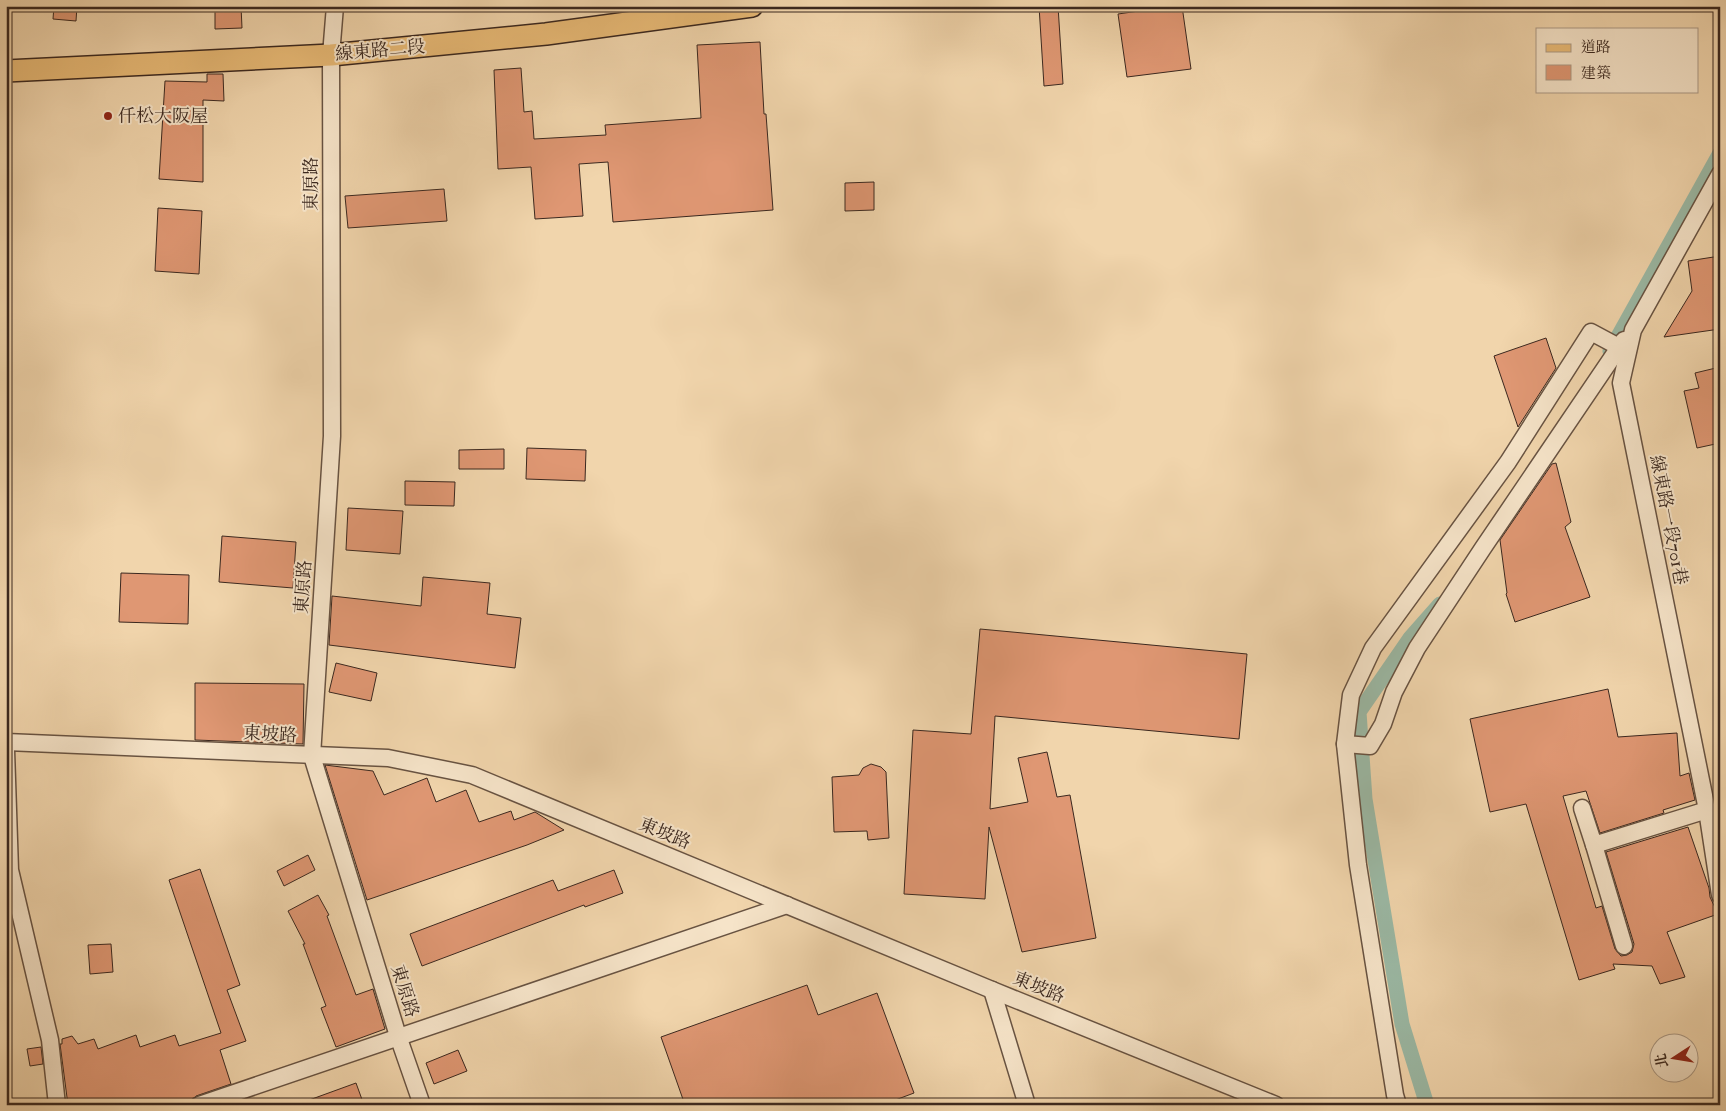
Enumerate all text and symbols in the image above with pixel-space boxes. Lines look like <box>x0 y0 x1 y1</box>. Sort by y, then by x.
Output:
legend <box>1536 28 1698 92</box>
street label: 線東路二段 <box>334 35 426 66</box>
text: 道路 <box>1581 38 1611 57</box>
text: 建築 <box>1581 64 1611 83</box>
place label: 仟松大阪屋 <box>118 105 208 128</box>
marker: 仟松大阪屋 <box>102 110 114 122</box>
street label: 東原路 <box>300 157 323 211</box>
street label: 線東路一段701巷 <box>1645 453 1692 587</box>
street label: 東原路 <box>290 559 317 615</box>
street label: 東坡路 <box>242 722 298 747</box>
street label: 東坡路 <box>635 813 694 854</box>
street label: 東原路 <box>386 962 423 1020</box>
street label: 東坡路 <box>1009 967 1068 1008</box>
north arrow <box>1648 1034 1698 1084</box>
text: 北 <box>1652 1052 1672 1069</box>

